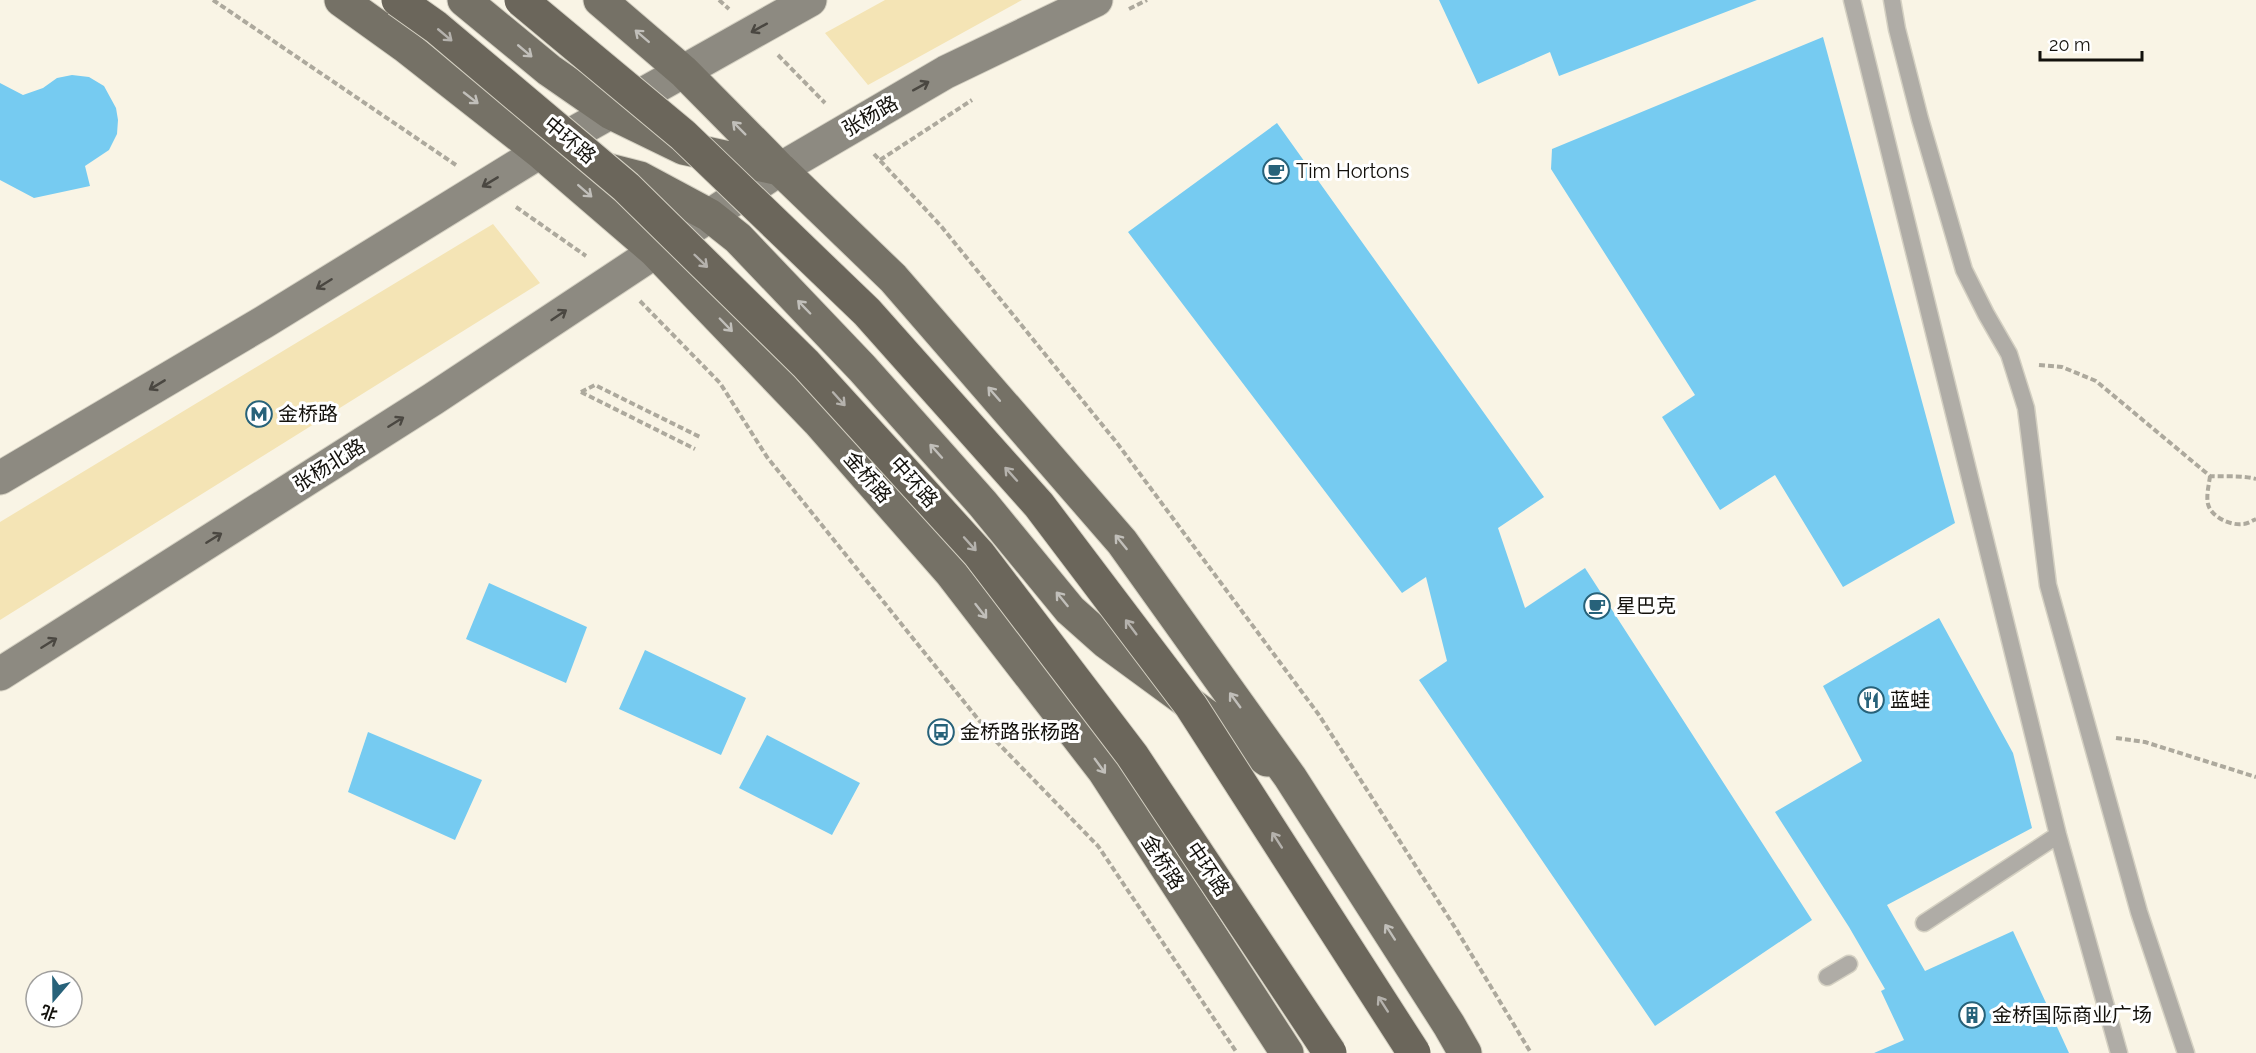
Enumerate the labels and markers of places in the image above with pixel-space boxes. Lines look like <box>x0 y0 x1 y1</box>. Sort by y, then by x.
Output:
cafe icon: Tim Hortons <box>1261 156 1291 186</box>
place label: Tim Hortons <box>1296 159 1409 183</box>
metro station icon: 金桥路 <box>244 399 274 429</box>
place label: 金桥路 <box>278 402 338 426</box>
cafe icon: 星巴克 <box>1582 591 1612 621</box>
place label: 星巴克 <box>1616 594 1676 618</box>
restaurant icon: 蓝蛙 <box>1856 685 1886 715</box>
place label: 蓝蛙 <box>1890 688 1930 712</box>
bus stop icon: 金桥路张杨路 <box>926 717 956 747</box>
place label: 金桥路张杨路 <box>960 720 1080 744</box>
building icon: 金桥国际商业广场 <box>1957 1000 1987 1030</box>
place label: 金桥国际商业广场 <box>1992 1003 2152 1027</box>

